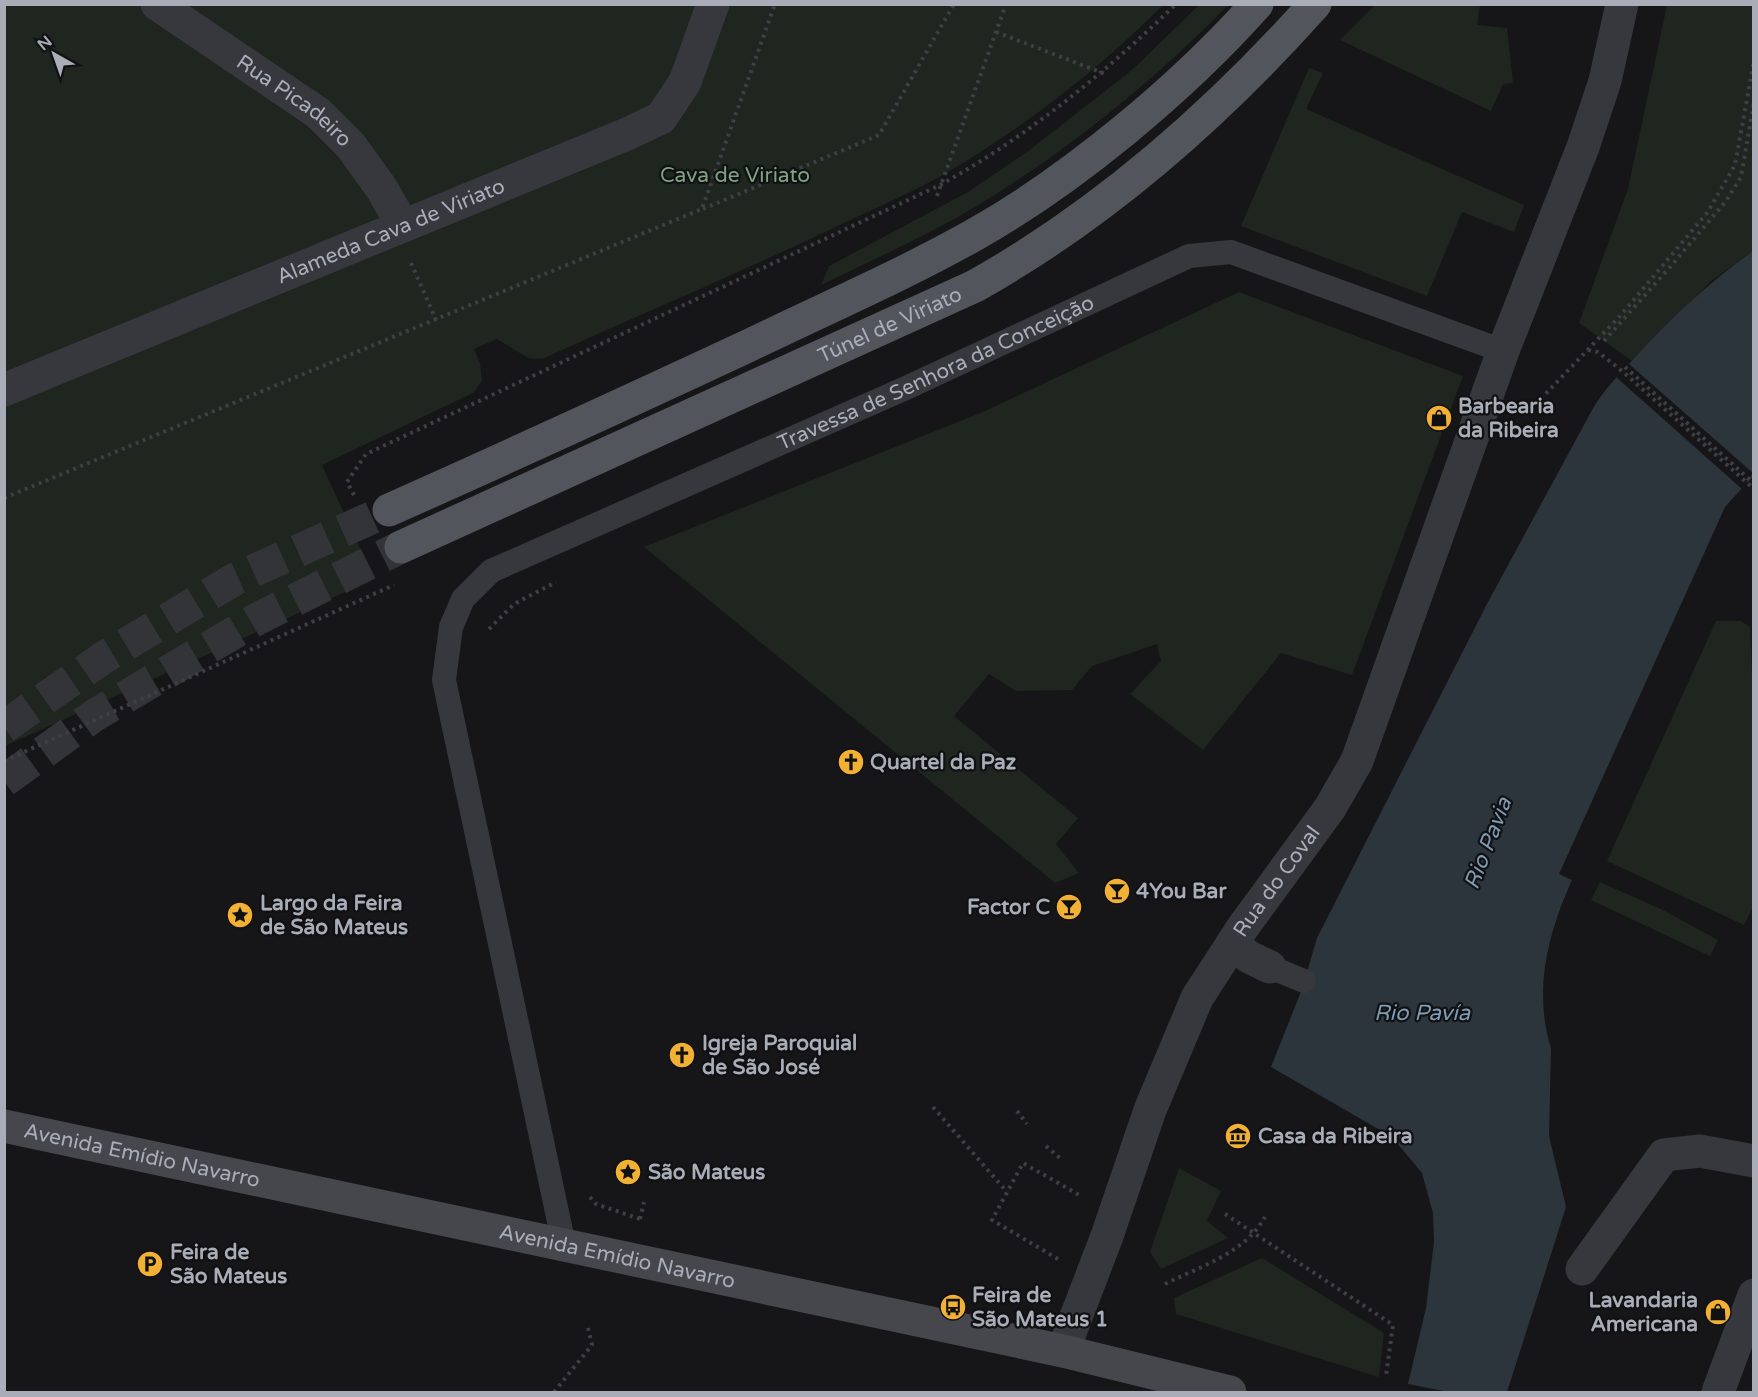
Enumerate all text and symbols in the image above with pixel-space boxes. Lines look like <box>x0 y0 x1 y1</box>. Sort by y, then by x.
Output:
north arrow <box>24 24 84 84</box>
text: N <box>34 31 56 55</box>
street label: Rua Picadeiro <box>232 50 357 152</box>
park label: Cava de Viriato <box>660 163 810 188</box>
street label: Alameda Cava de Viriato <box>273 174 509 290</box>
street label: Túnel de Viriato <box>814 282 966 369</box>
street label: Travessa de Senhora da Conceição <box>774 290 1098 456</box>
place label: Barbearia da Ribeira <box>1458 394 1559 443</box>
shop icon: Barbearia da Ribeira <box>1424 403 1454 433</box>
church icon: Quartel da Paz <box>836 747 866 777</box>
place label: Quartel da Paz <box>870 750 1017 775</box>
water label: Rio Pavia <box>1459 793 1518 893</box>
street label: Rua do Coval <box>1228 821 1326 942</box>
bar icon: 4You Bar <box>1102 876 1132 906</box>
place label: 4You Bar <box>1136 879 1227 904</box>
place label: Largo da Feira de São Mateus <box>260 891 408 940</box>
bar icon: Factor C <box>1054 892 1084 922</box>
place label: Factor C <box>967 895 1050 920</box>
place icon: Largo da Feira de São Mateus <box>225 900 255 930</box>
water label: Rio Pavía <box>1374 1000 1471 1026</box>
place label: Igreja Paroquial de São José <box>702 1031 857 1080</box>
church icon: Igreja Paroquial de São José <box>667 1040 697 1070</box>
street label: Avenida Emídio Navarro <box>21 1119 262 1193</box>
museum icon: Casa da Ribeira <box>1223 1121 1253 1151</box>
place label: Casa da Ribeira <box>1258 1124 1413 1149</box>
place icon: São Mateus <box>613 1157 643 1187</box>
place label: São Mateus <box>648 1160 765 1185</box>
street label: Avenida Emídio Navarro <box>497 1220 738 1294</box>
place label: Feira de São Mateus <box>170 1240 287 1289</box>
parking icon: Feira de São Mateus <box>135 1249 165 1279</box>
place label: Feira de São Mateus 1 <box>972 1283 1108 1332</box>
place label: Lavandaria Americana <box>1589 1288 1698 1337</box>
bus stop icon: Feira de São Mateus 1 <box>938 1292 968 1322</box>
shop icon: Lavandaria Americana <box>1703 1297 1733 1327</box>

